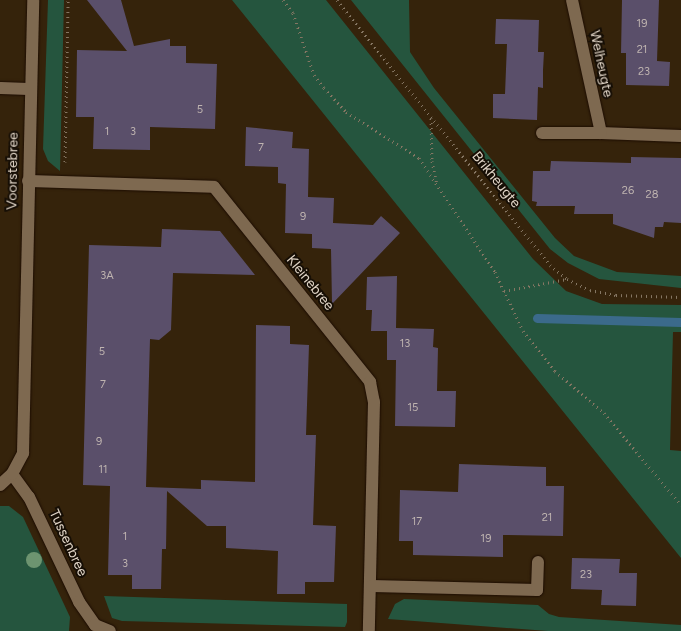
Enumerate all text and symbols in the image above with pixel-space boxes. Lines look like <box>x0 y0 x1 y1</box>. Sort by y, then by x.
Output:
house number: 19 <box>637 17 647 31</box>
street label: Welheugte <box>586 29 616 99</box>
house number: 21 <box>637 43 647 57</box>
house number: 23 <box>638 65 650 79</box>
house number: 5 <box>197 103 203 117</box>
house number: 1 <box>105 125 109 139</box>
house number: 3 <box>130 125 136 139</box>
street label: Voorstebree <box>4 132 22 210</box>
house number: 7 <box>258 141 264 155</box>
street label: Brikheugte <box>468 148 524 212</box>
house number: 26 <box>622 184 634 198</box>
house number: 28 <box>646 188 658 202</box>
house number: 9 <box>300 210 306 224</box>
street label: Kleinebree <box>283 252 337 314</box>
house number: 3A <box>100 269 114 283</box>
house number: 13 <box>400 337 410 351</box>
house number: 5 <box>99 345 105 359</box>
house number: 7 <box>100 378 106 392</box>
house number: 15 <box>408 401 418 415</box>
house number: 9 <box>96 435 102 449</box>
house number: 11 <box>98 463 108 477</box>
street label: Tussenbree <box>45 507 91 579</box>
house number: 21 <box>542 511 552 525</box>
house number: 17 <box>412 515 422 529</box>
house number: 1 <box>123 530 127 544</box>
house number: 19 <box>481 532 491 546</box>
house number: 3 <box>122 557 128 571</box>
house number: 23 <box>580 568 592 582</box>

